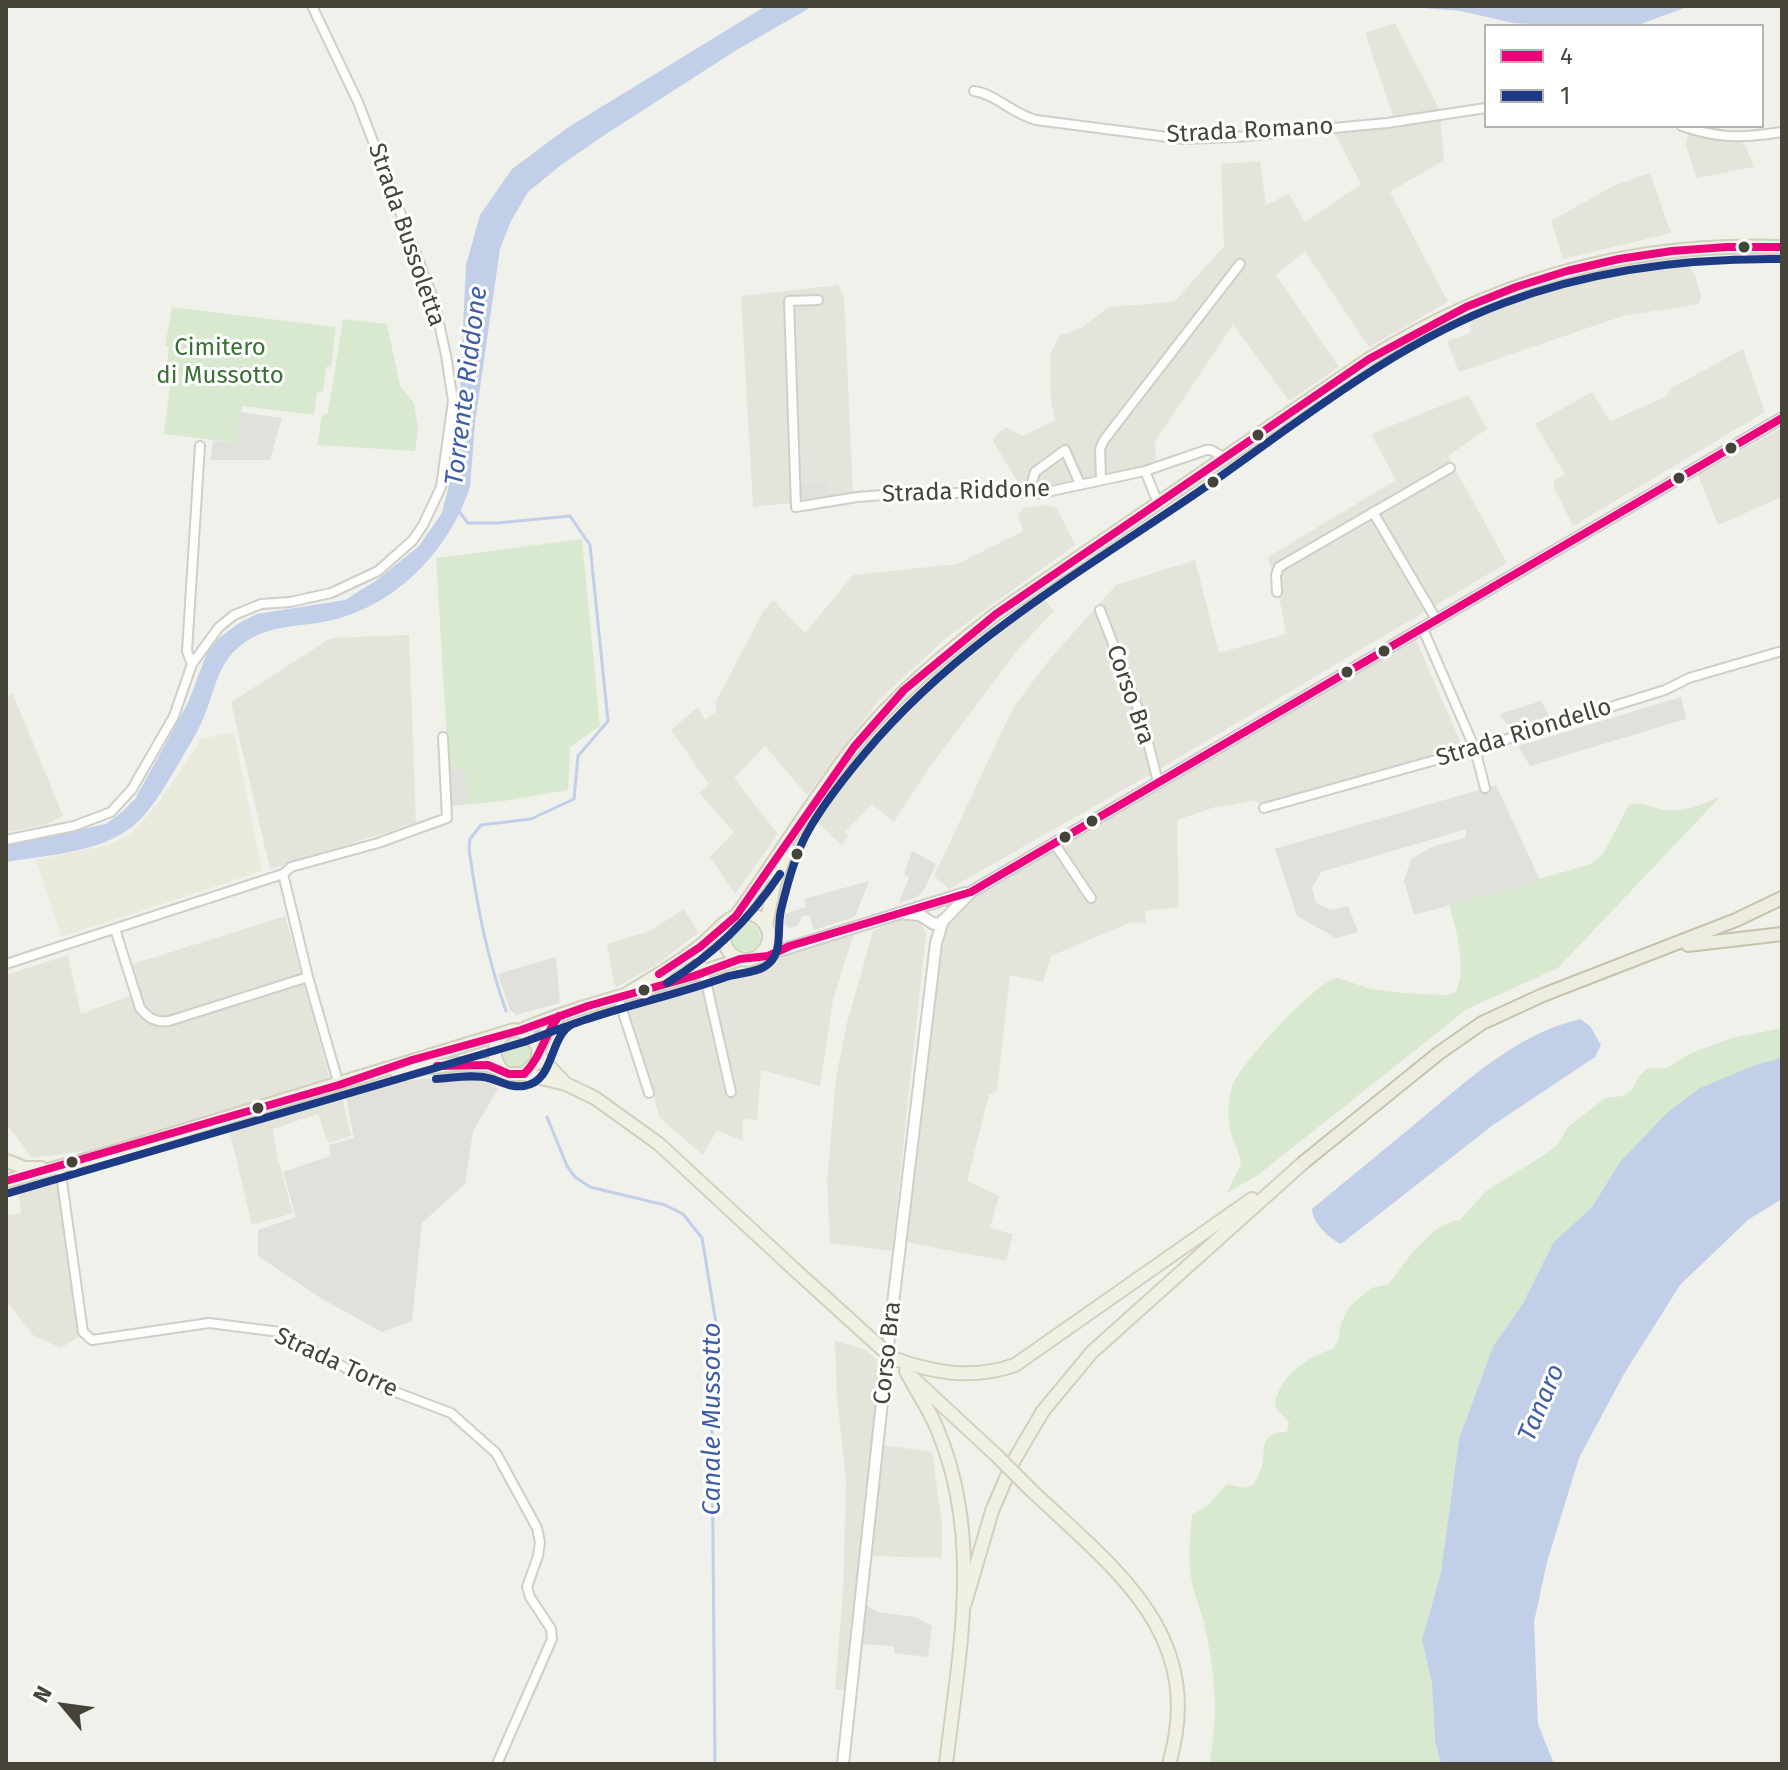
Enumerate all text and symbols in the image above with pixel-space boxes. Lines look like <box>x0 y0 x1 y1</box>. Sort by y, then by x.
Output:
legend <box>1484 24 1764 128</box>
text: 4 <box>1560 42 1573 70</box>
text: 1 <box>1560 82 1570 110</box>
street label: Strada Romano <box>1166 112 1334 150</box>
street label: Strada Bussoletta <box>361 140 451 330</box>
unlabelled marker <box>1736 239 1752 255</box>
water label: Torrente Riddone <box>439 285 495 487</box>
park label: Cimitero di Mussotto <box>156 334 284 390</box>
unlabelled marker <box>1250 427 1266 443</box>
unlabelled marker <box>1723 440 1739 456</box>
unlabelled marker <box>1671 470 1687 486</box>
unlabelled marker <box>1205 474 1221 490</box>
street label: Strada Riddone <box>881 475 1051 509</box>
street label: Corso Bra <box>1100 641 1160 749</box>
unlabelled marker <box>1376 643 1392 659</box>
unlabelled marker <box>1339 664 1355 680</box>
street label: Strada Riondello <box>1433 693 1615 773</box>
unlabelled marker <box>1084 813 1100 829</box>
unlabelled marker <box>1057 829 1073 845</box>
unlabelled marker <box>789 846 805 862</box>
unlabelled marker <box>636 982 652 998</box>
unlabelled marker <box>250 1100 266 1116</box>
unlabelled marker <box>64 1154 80 1170</box>
street label: Corso Bra <box>868 1300 908 1406</box>
street label: Strada Torre <box>270 1322 402 1404</box>
water label: Canale Mussotto <box>697 1323 729 1515</box>
water label: Tanaro <box>1512 1360 1572 1446</box>
north arrow <box>24 1666 104 1746</box>
text: N <box>27 1681 58 1707</box>

